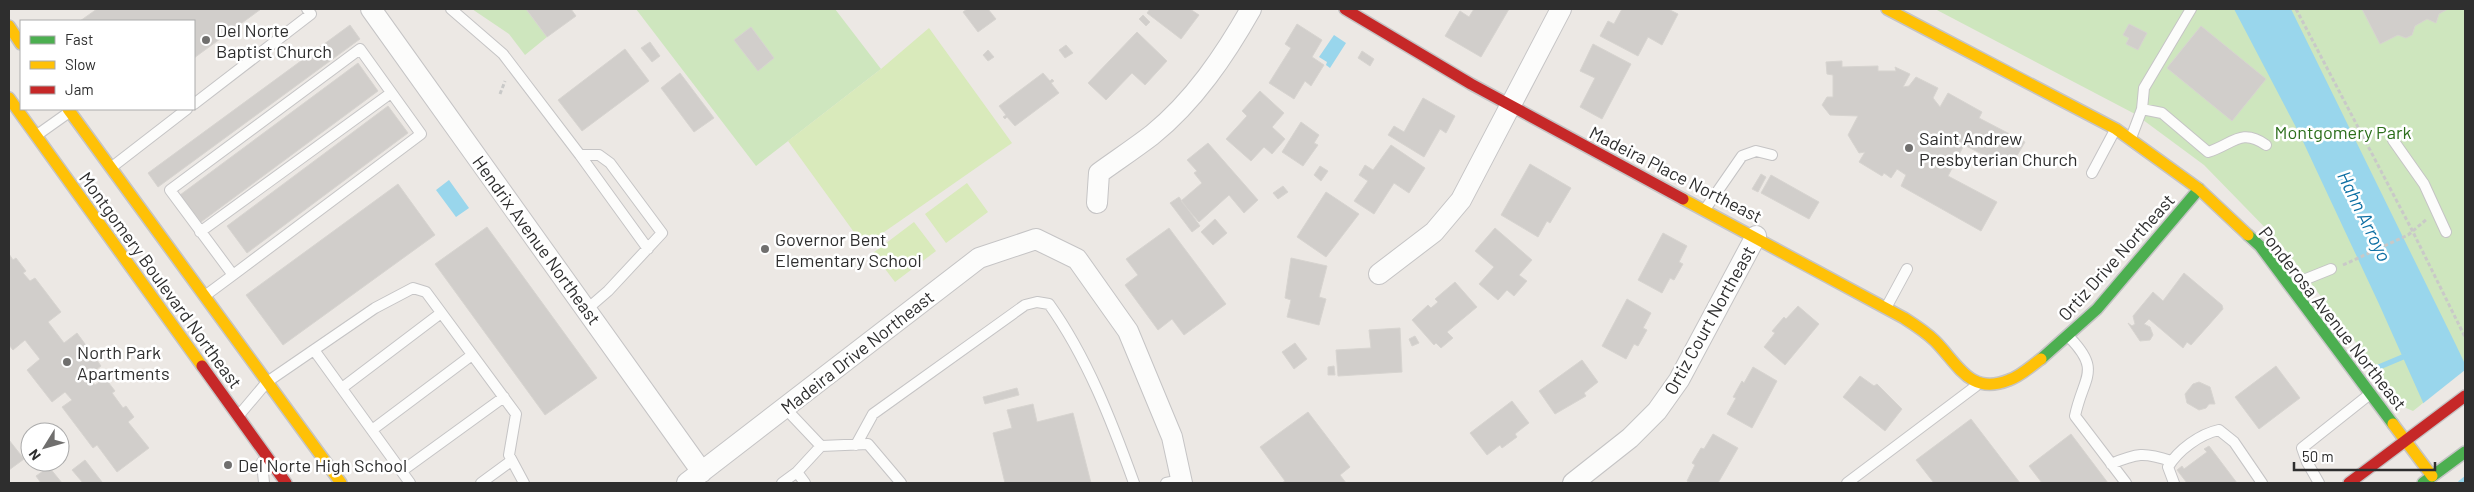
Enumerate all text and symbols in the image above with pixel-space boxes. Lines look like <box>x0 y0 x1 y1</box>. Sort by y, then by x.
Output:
place label: Del Norte Baptist Church <box>216 19 332 62</box>
legend <box>20 20 195 110</box>
text: Fast <box>65 30 93 48</box>
marker: Del Norte Baptist Church <box>200 34 212 46</box>
text: Slow <box>65 55 96 73</box>
text: Jam <box>65 80 94 98</box>
street label: Madeira Place Northeast <box>1586 121 1766 227</box>
park label: Montgomery Park <box>2275 121 2411 143</box>
place label: Saint Andrew Presbyterian Church <box>1919 127 2078 170</box>
marker: Saint Andrew Presbyterian Church <box>1903 142 1915 154</box>
street label: Hendrix Avenue Northeast <box>468 151 606 329</box>
water label: Hahn Arroyo <box>2333 167 2397 265</box>
street label: Montgomery Boulevard Northeast <box>75 168 247 392</box>
street label: Ortiz Drive Northeast <box>2053 189 2179 325</box>
street label: Ponderosa Avenue Northeast <box>2255 222 2411 414</box>
place label: Governor Bent Elementary School <box>775 228 922 271</box>
street label: Ortiz Court Northeast <box>1659 242 1759 398</box>
marker: Governor Bent Elementary School <box>759 243 771 255</box>
street label: Madeira Drive Northeast <box>776 285 938 419</box>
place label: North Park Apartments <box>77 341 170 384</box>
marker: North Park Apartments <box>61 356 73 368</box>
north arrow <box>20 422 70 472</box>
scale bar <box>2294 440 2435 472</box>
text: N <box>25 446 44 464</box>
text: 50 m <box>2302 447 2334 465</box>
place label: Del Norte High School <box>238 454 407 476</box>
marker: Del Norte High School <box>222 459 234 471</box>

